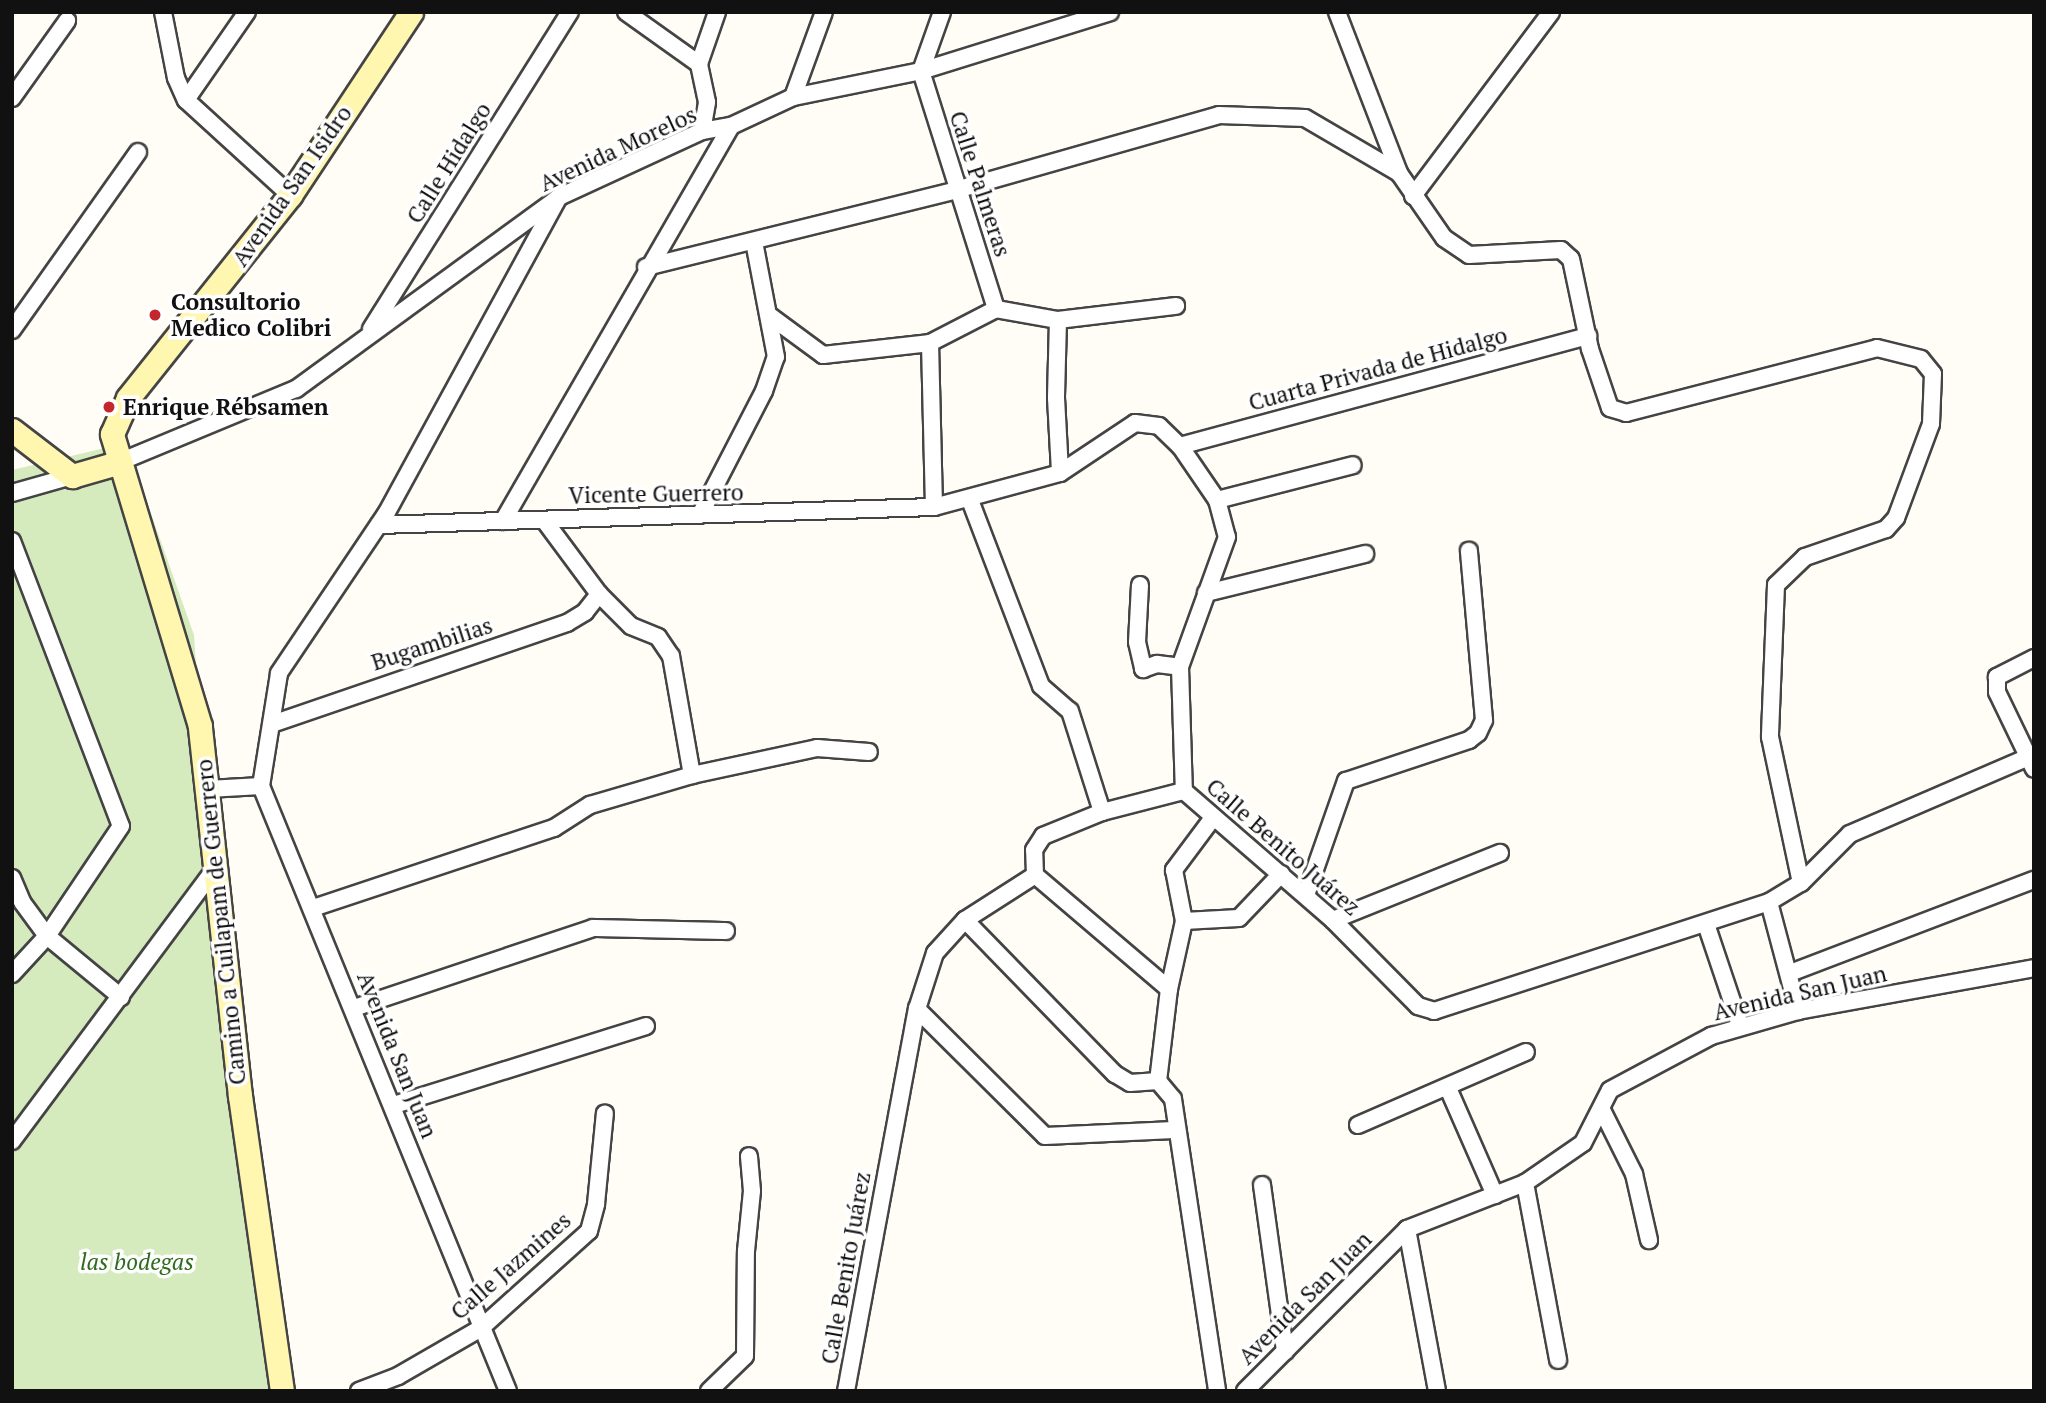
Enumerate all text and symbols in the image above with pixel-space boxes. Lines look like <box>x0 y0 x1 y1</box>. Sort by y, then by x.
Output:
street label: Calle Hidalgo <box>401 98 497 228</box>
street label: Avenida San Isidro <box>226 100 358 272</box>
street label: Avenida Morelos <box>535 101 701 197</box>
street label: Calle Palmeras <box>943 108 1017 260</box>
place label: Consultorio Medico Colibri <box>171 288 331 342</box>
marker: Consultorio Medico Colibri <box>145 305 165 325</box>
street label: Cuarta Privada de Hidalgo <box>1246 321 1510 417</box>
place label: Enrique Rébsamen <box>123 393 329 421</box>
marker: Enrique Rébsamen <box>101 399 117 415</box>
street label: Vicente Guerrero <box>568 479 744 509</box>
street label: Bugambilias <box>368 611 496 677</box>
street label: Camino a Cuilapam de Guerrero <box>190 758 252 1086</box>
street label: Calle Benito Juárez <box>1201 773 1365 921</box>
street label: Avenida San Juan <box>1711 960 1889 1026</box>
street label: Avenida San Juan <box>351 968 443 1142</box>
street label: Calle Benito Juárez <box>816 1170 876 1366</box>
street label: Calle Jazmines <box>445 1206 577 1326</box>
street label: Avenida San Juan <box>1233 1226 1377 1370</box>
park label: las bodegas <box>80 1248 194 1276</box>

